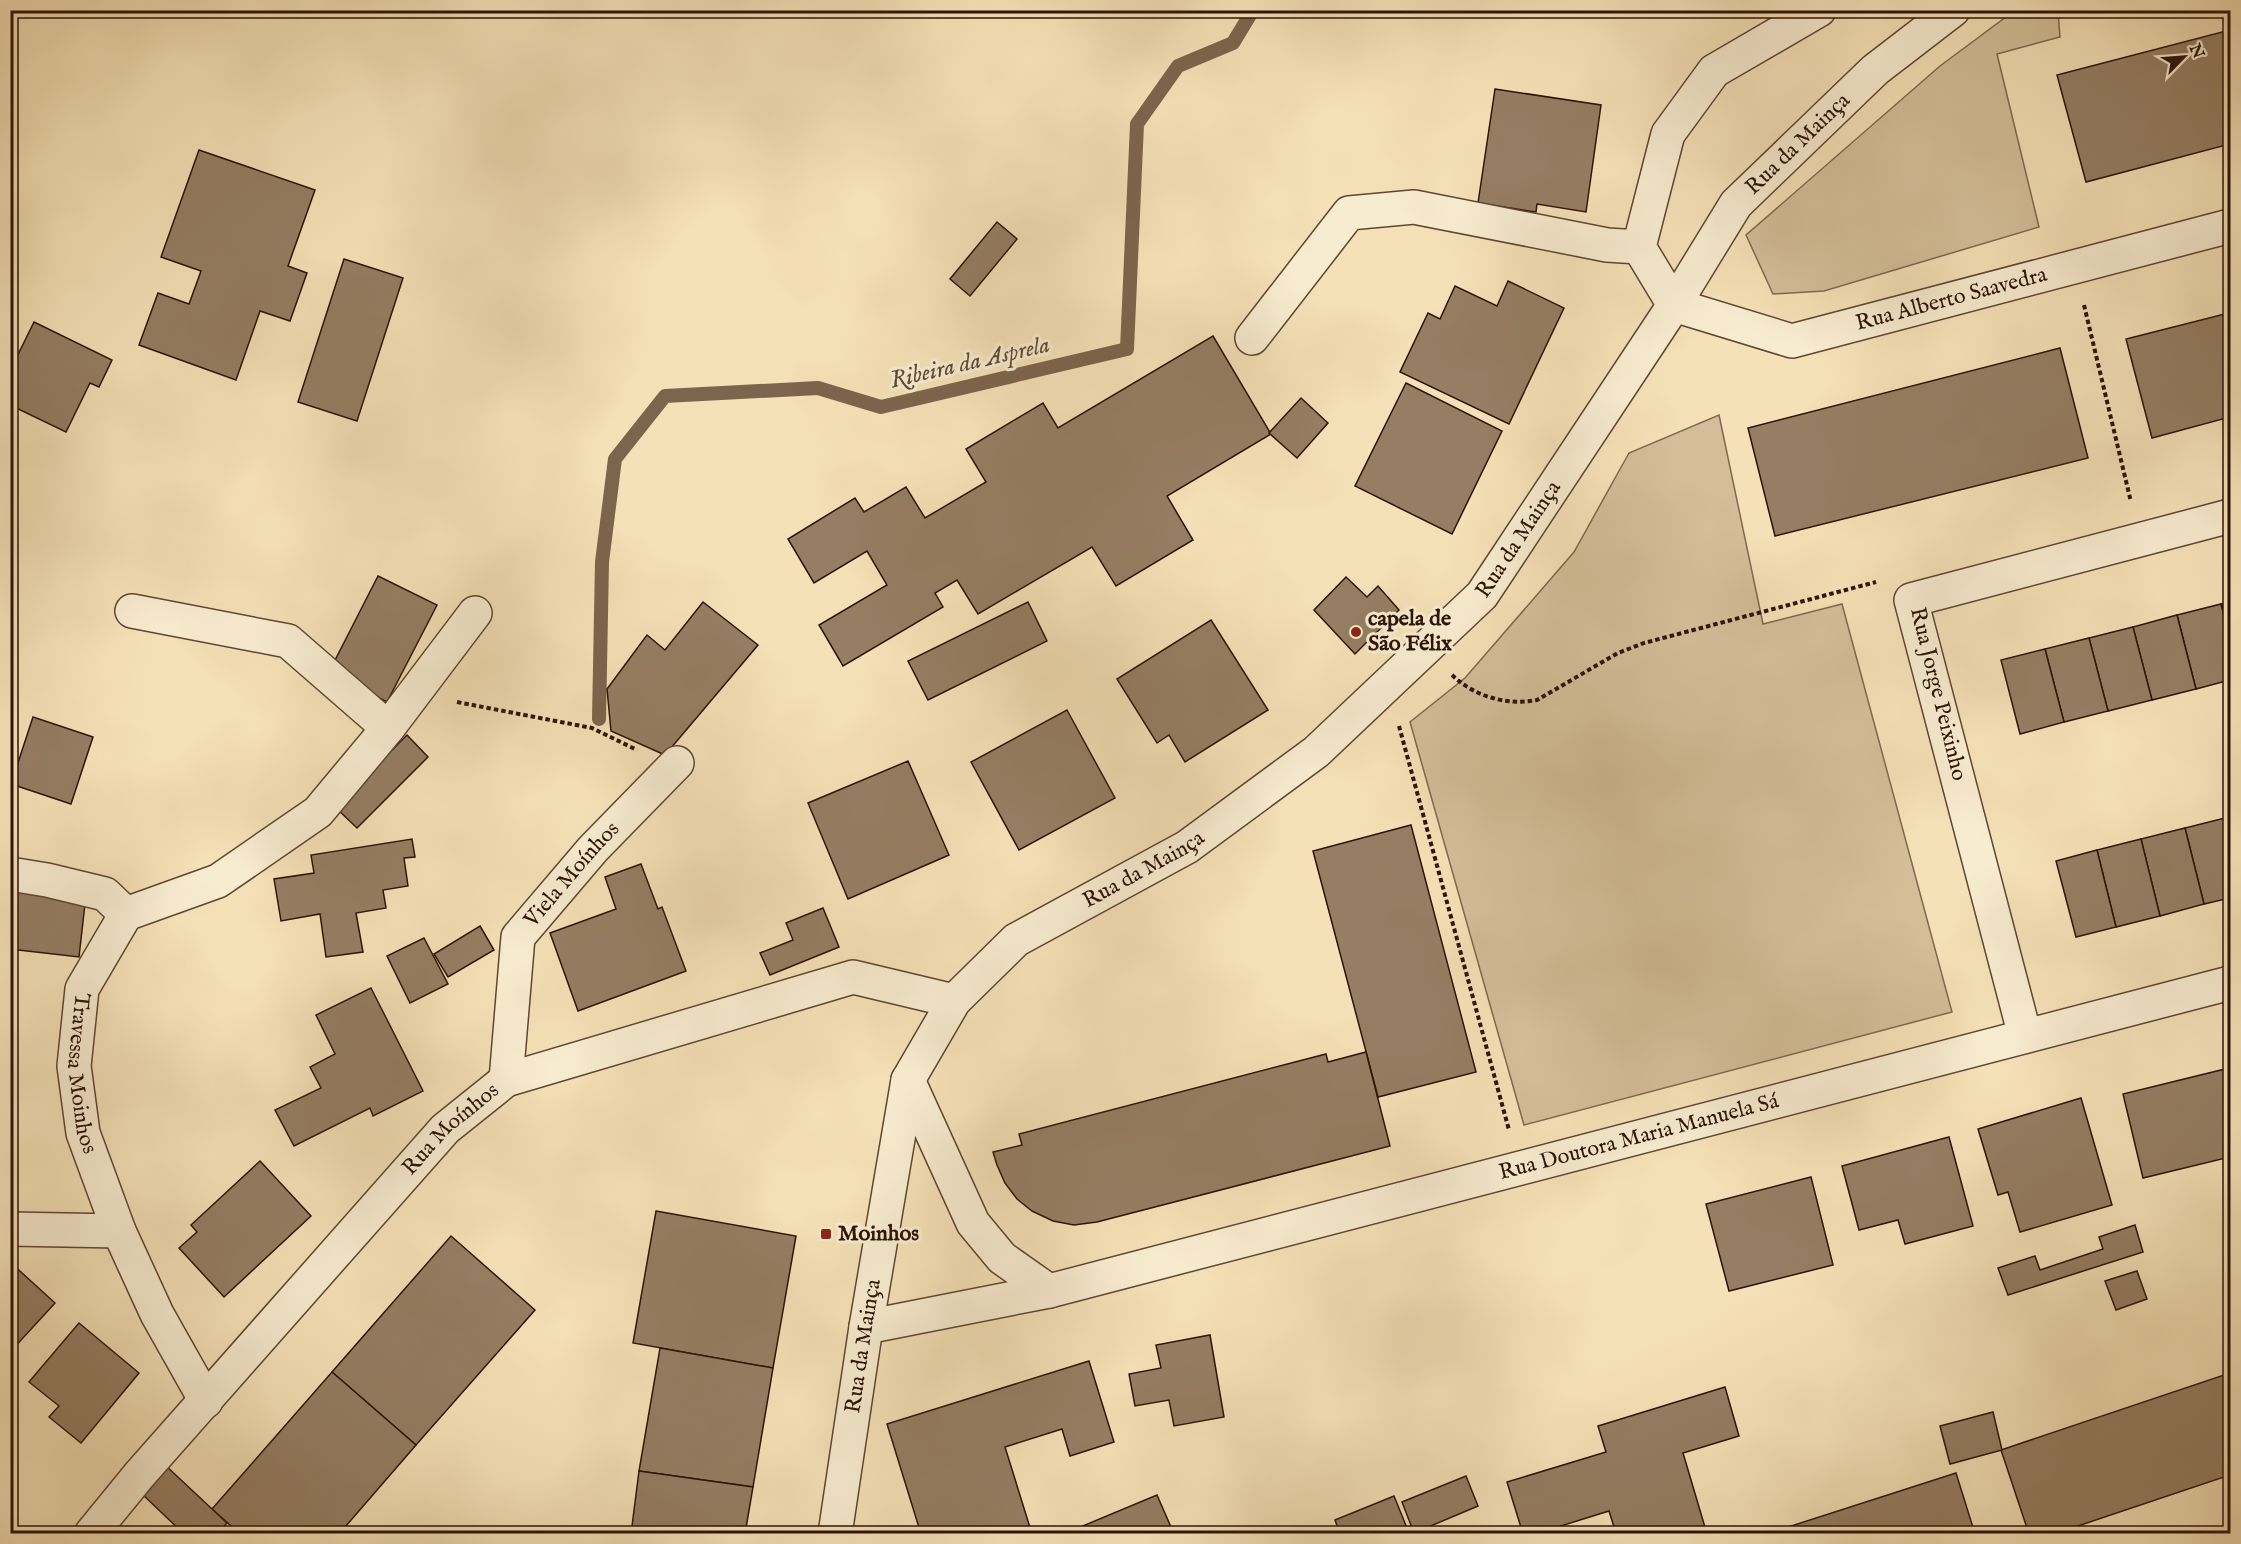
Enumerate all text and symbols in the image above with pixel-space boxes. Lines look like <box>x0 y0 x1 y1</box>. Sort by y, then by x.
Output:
north arrow <box>2154 27 2214 87</box>
text: N <box>2183 40 2208 62</box>
street label: Rua da Mainça <box>1740 87 1857 201</box>
street label: Rua Alberto Saavedra <box>1853 261 2050 338</box>
water label: Ribeira da Asprela <box>887 330 1053 396</box>
street label: Rua da Mainça <box>1470 475 1568 604</box>
street label: Rua Jorge Peixinho <box>1903 604 1973 784</box>
place label: capela de São Félix <box>1368 605 1452 658</box>
marker: capela de São Félix <box>1349 625 1363 639</box>
street label: Viela Moínhos <box>517 816 626 934</box>
street label: Rua da Mainça <box>1078 824 1211 915</box>
street label: Travessa Moinhos <box>60 991 103 1158</box>
street label: Rua Moínhos <box>396 1077 505 1181</box>
street label: Rua Doutora Maria Manuela Sá <box>1496 1087 1782 1187</box>
place label: Moinhos <box>838 1220 919 1248</box>
marker: Moinhos <box>819 1227 833 1241</box>
street label: Rua da Mainça <box>839 1277 888 1415</box>

